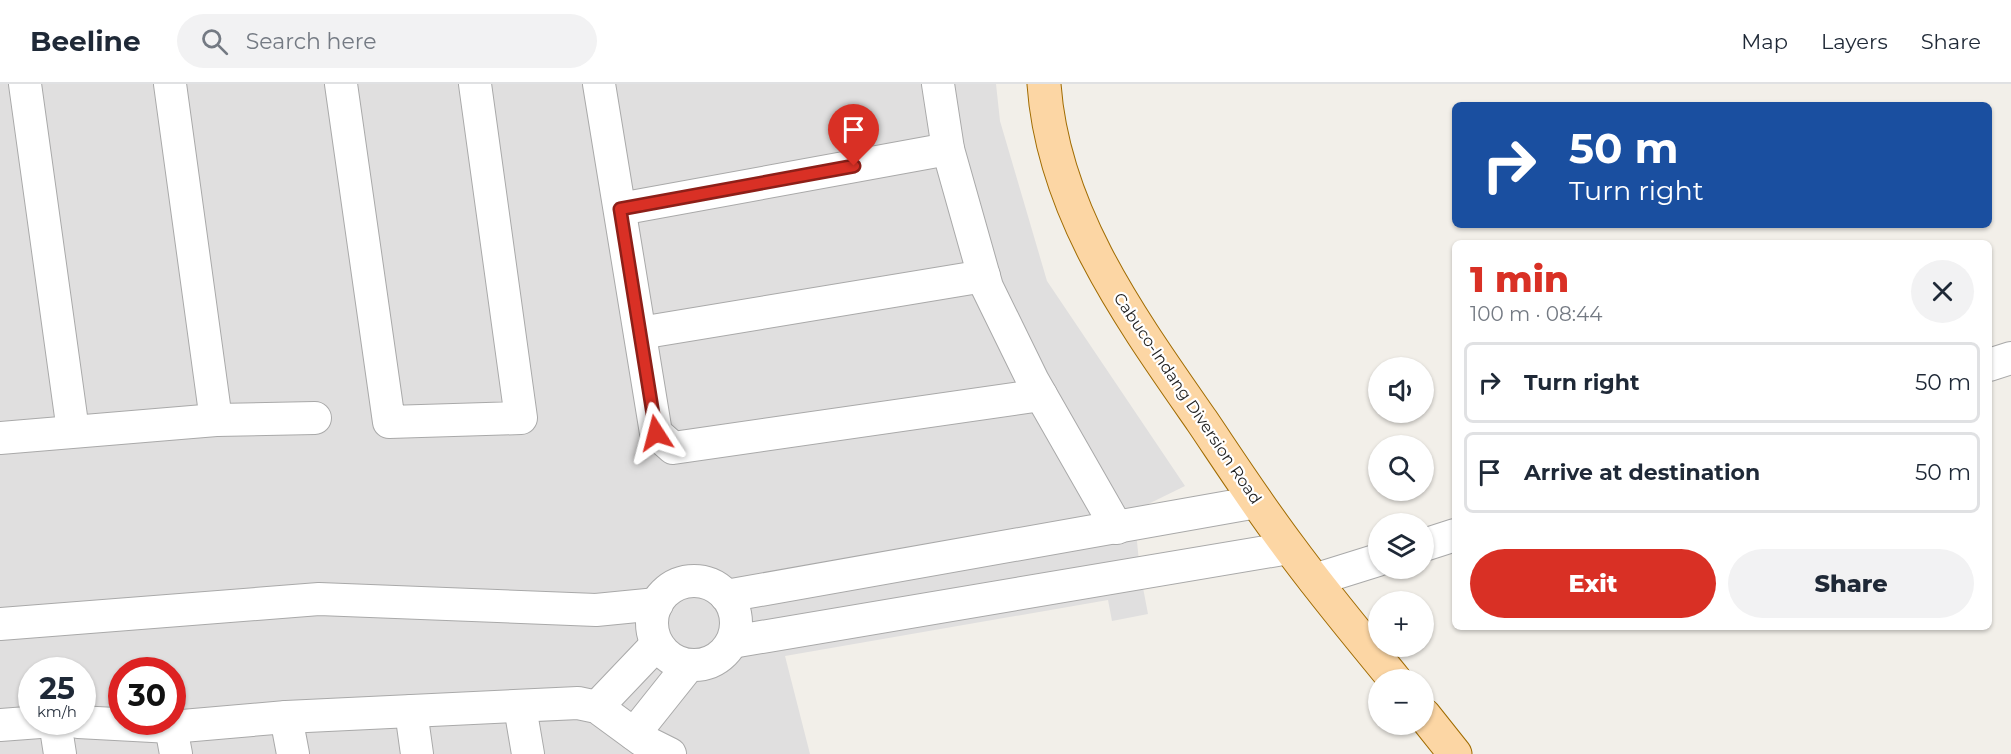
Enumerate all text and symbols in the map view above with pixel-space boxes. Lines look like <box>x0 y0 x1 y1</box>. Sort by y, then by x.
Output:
search box <box>177 14 597 68</box>
text: Beeline <box>30 24 141 58</box>
icon: search <box>198 25 231 58</box>
text: Search here <box>246 28 377 55</box>
text: Map <box>1741 29 1788 54</box>
text: Layers <box>1821 29 1888 54</box>
text: Share <box>1921 29 1981 54</box>
pin <box>828 104 879 166</box>
icon: arrive <box>837 113 870 146</box>
text: 50 m <box>1569 122 1678 174</box>
icon: right <box>1470 126 1548 204</box>
text: Turn right <box>1569 174 1704 207</box>
text: 1 min <box>1470 257 1569 301</box>
button: close <box>1911 260 1974 323</box>
street label: Cabuco-Indang Diversion Road <box>1110 289 1265 507</box>
text: 100 m · 08:44 <box>1470 302 1602 326</box>
map controls <box>1368 357 1434 735</box>
button: sound <box>1368 357 1434 423</box>
icon: right <box>1473 366 1506 399</box>
text: Turn right <box>1524 369 1639 396</box>
text: 50 m <box>1915 369 1971 396</box>
position arrow <box>624 401 688 465</box>
button: search <box>1368 435 1434 501</box>
icon: arrive <box>1473 456 1506 489</box>
text: Arrive at destination <box>1524 459 1760 486</box>
text: 50 m <box>1915 459 1971 486</box>
button: layers <box>1368 513 1434 579</box>
button: Exit <box>1470 549 1716 618</box>
button: Share <box>1728 549 1974 618</box>
button: + <box>1368 591 1434 657</box>
speed limit sign: 30 <box>108 657 186 735</box>
button: − <box>1368 669 1434 735</box>
text: 25 <box>39 670 75 707</box>
text: km/h <box>37 702 77 721</box>

